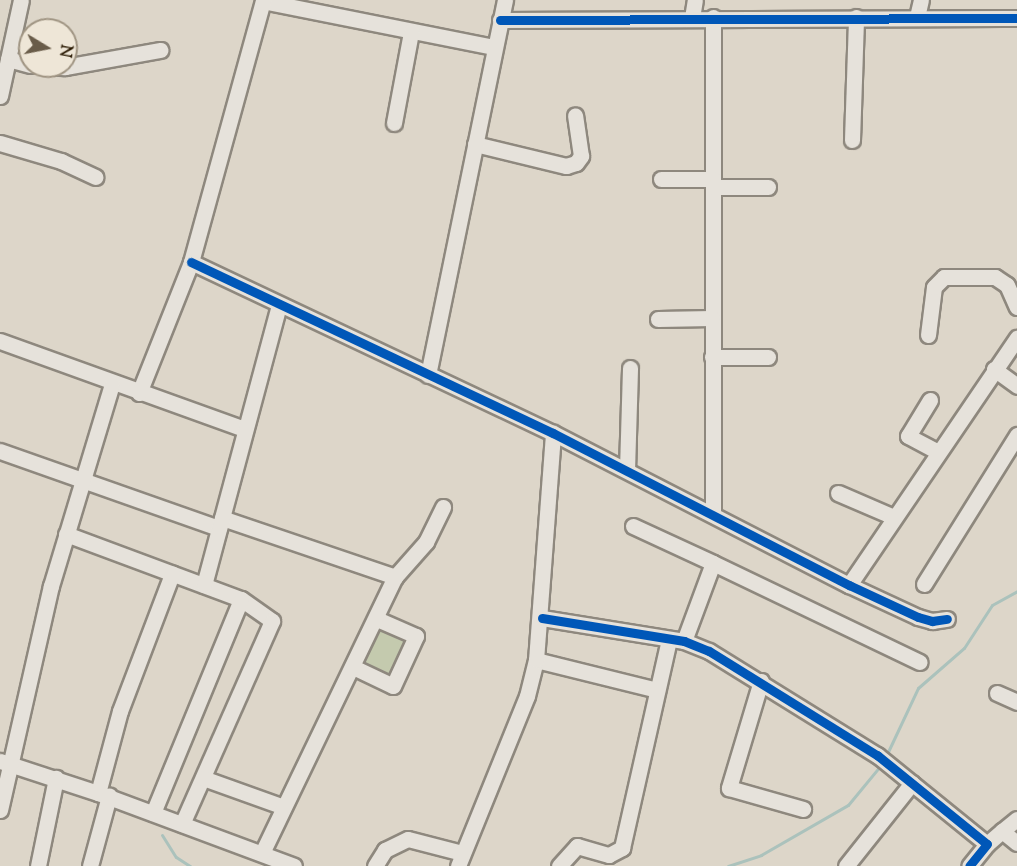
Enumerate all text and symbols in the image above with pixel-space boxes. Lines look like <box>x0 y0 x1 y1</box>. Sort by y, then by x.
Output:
north arrow <box>18 18 78 78</box>
text: N <box>52 43 77 59</box>

